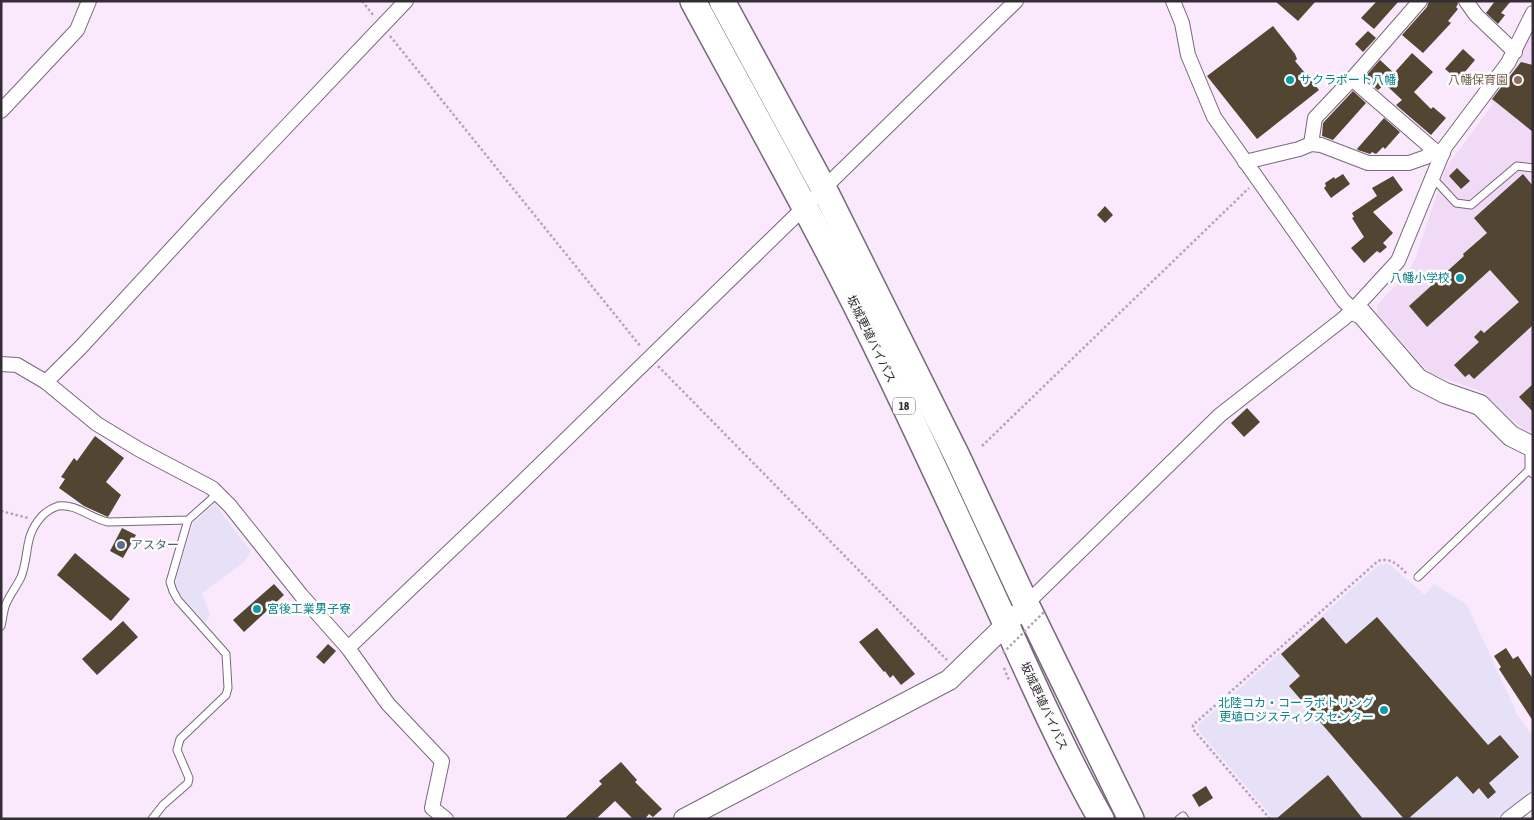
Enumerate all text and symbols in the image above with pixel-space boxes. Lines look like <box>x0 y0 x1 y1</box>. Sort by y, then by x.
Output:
place label: サクラポート八幡 <box>1300 73 1396 87</box>
place label: 八幡保育園 <box>1448 73 1508 87</box>
marker: サクラポート八幡 <box>1284 74 1296 86</box>
marker: 八幡保育園 <box>1512 74 1524 86</box>
place label: 八幡小学校 <box>1390 271 1450 285</box>
marker: 八幡小学校 <box>1454 272 1466 284</box>
street label: 坂城更埴バイパス <box>844 293 898 385</box>
road number: 18 <box>893 398 915 414</box>
place label: アスター <box>131 538 179 552</box>
marker: アスター <box>115 539 127 551</box>
place label: 宮後工業男子寮 <box>267 602 351 616</box>
marker: 宮後工業男子寮 <box>251 603 263 615</box>
street label: 坂城更埴バイパス <box>1017 660 1071 752</box>
place label: 北陸コカ・コーラボトリング 更埴ロジスティクスセンター <box>1218 696 1374 724</box>
marker: 北陸コカ・コーラボトリング 更埴ロジスティクスセンター <box>1378 704 1390 716</box>

